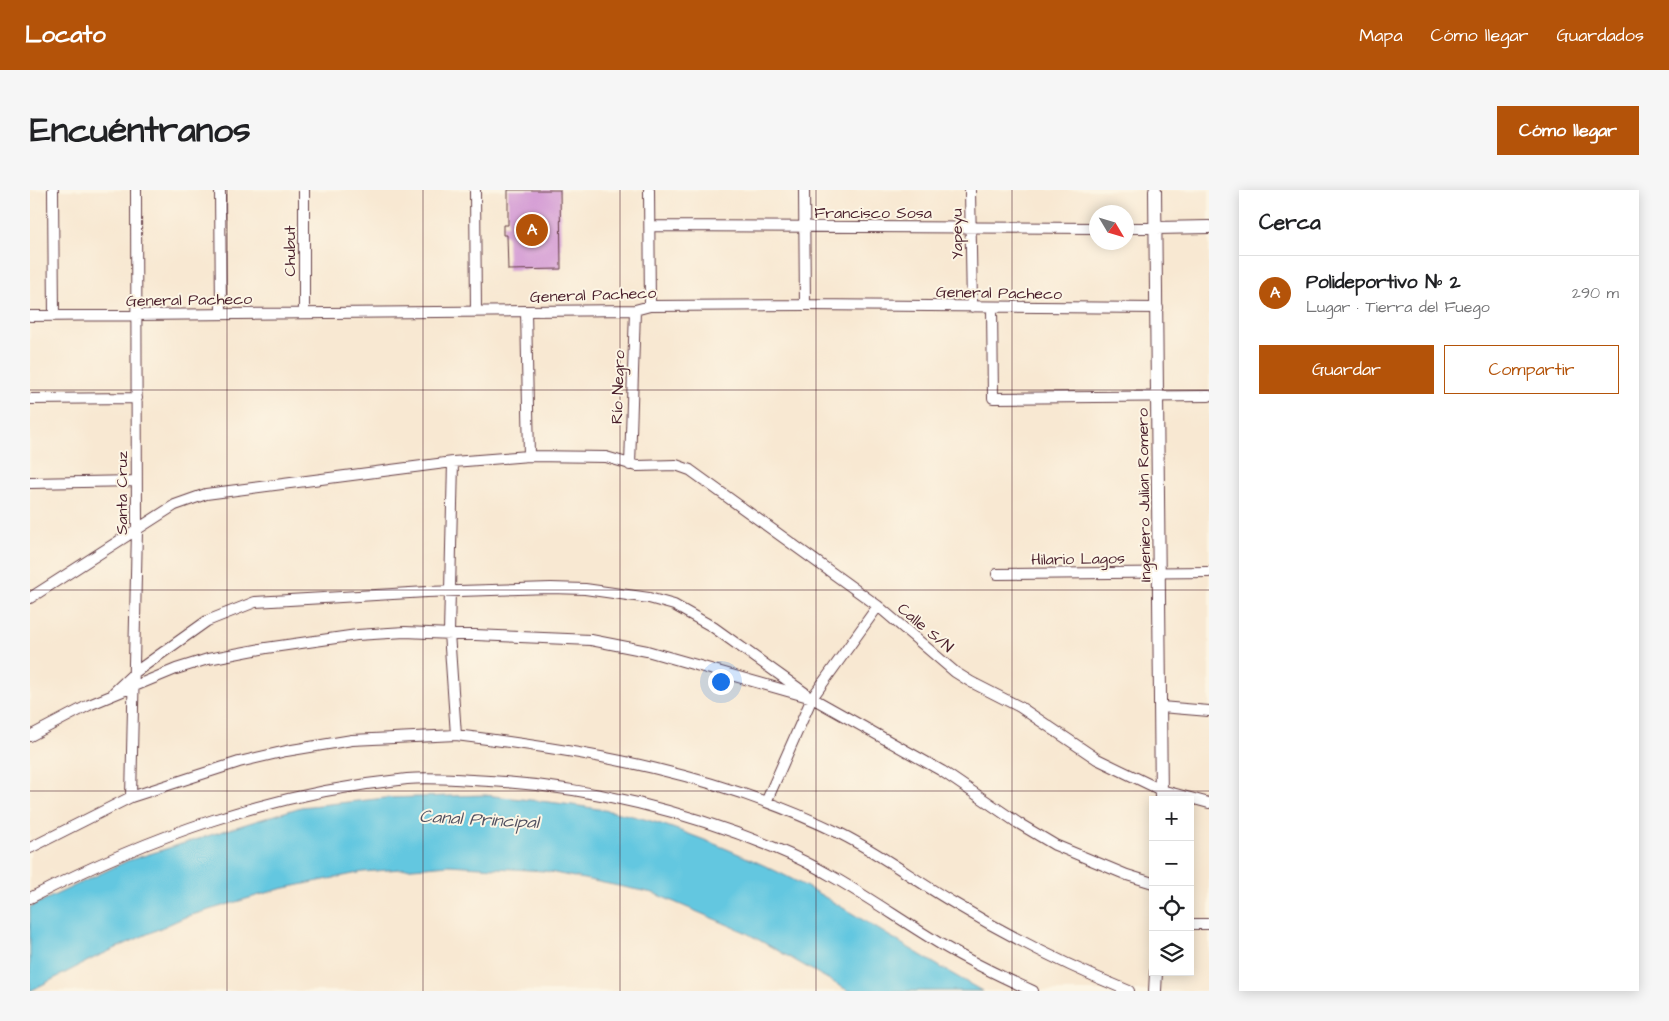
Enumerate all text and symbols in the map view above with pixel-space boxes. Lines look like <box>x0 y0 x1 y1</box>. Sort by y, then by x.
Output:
text: Locato <box>25 18 106 52</box>
text: Mapa <box>1359 23 1403 48</box>
text: Cómo llegar <box>1431 23 1529 48</box>
text: Guardados <box>1557 23 1644 48</box>
text: Encuéntranos <box>30 106 251 155</box>
button: Cómo llegar <box>1497 106 1639 155</box>
street label: Francisco Sosa <box>814 202 932 224</box>
north arrow <box>1089 205 1134 250</box>
street label: Yapeyu <box>946 208 969 260</box>
text: Cerca <box>1259 208 1321 237</box>
pin: A <box>516 211 548 249</box>
street label: Chubut <box>279 225 301 276</box>
text: Polideportivo Nº 2 <box>1306 269 1461 296</box>
street label: General Pacheco <box>936 281 1062 305</box>
street label: General Pacheco <box>529 282 657 308</box>
text: A <box>1270 282 1280 304</box>
text: 290 m <box>1572 282 1619 304</box>
street label: General Pacheco <box>126 288 252 312</box>
text: Lugar · Tierra del Fuego <box>1306 296 1490 318</box>
button: Guardar <box>1259 345 1434 394</box>
button: Compartir <box>1444 345 1619 394</box>
street label: Río Negro <box>606 350 631 424</box>
street label: Ingeniero Julian Romero <box>1131 408 1158 582</box>
street label: Santa Cruz <box>111 451 133 535</box>
street label: Hilario Lagos <box>1031 547 1125 572</box>
street label: Calle S/N <box>893 598 958 658</box>
your location <box>708 669 734 695</box>
map controls <box>1149 796 1194 976</box>
button: + <box>1149 796 1194 841</box>
water label: Canal Principal <box>419 804 541 835</box>
button: − <box>1149 841 1194 886</box>
button: locate <box>1149 886 1194 931</box>
button: layers <box>1149 931 1194 976</box>

